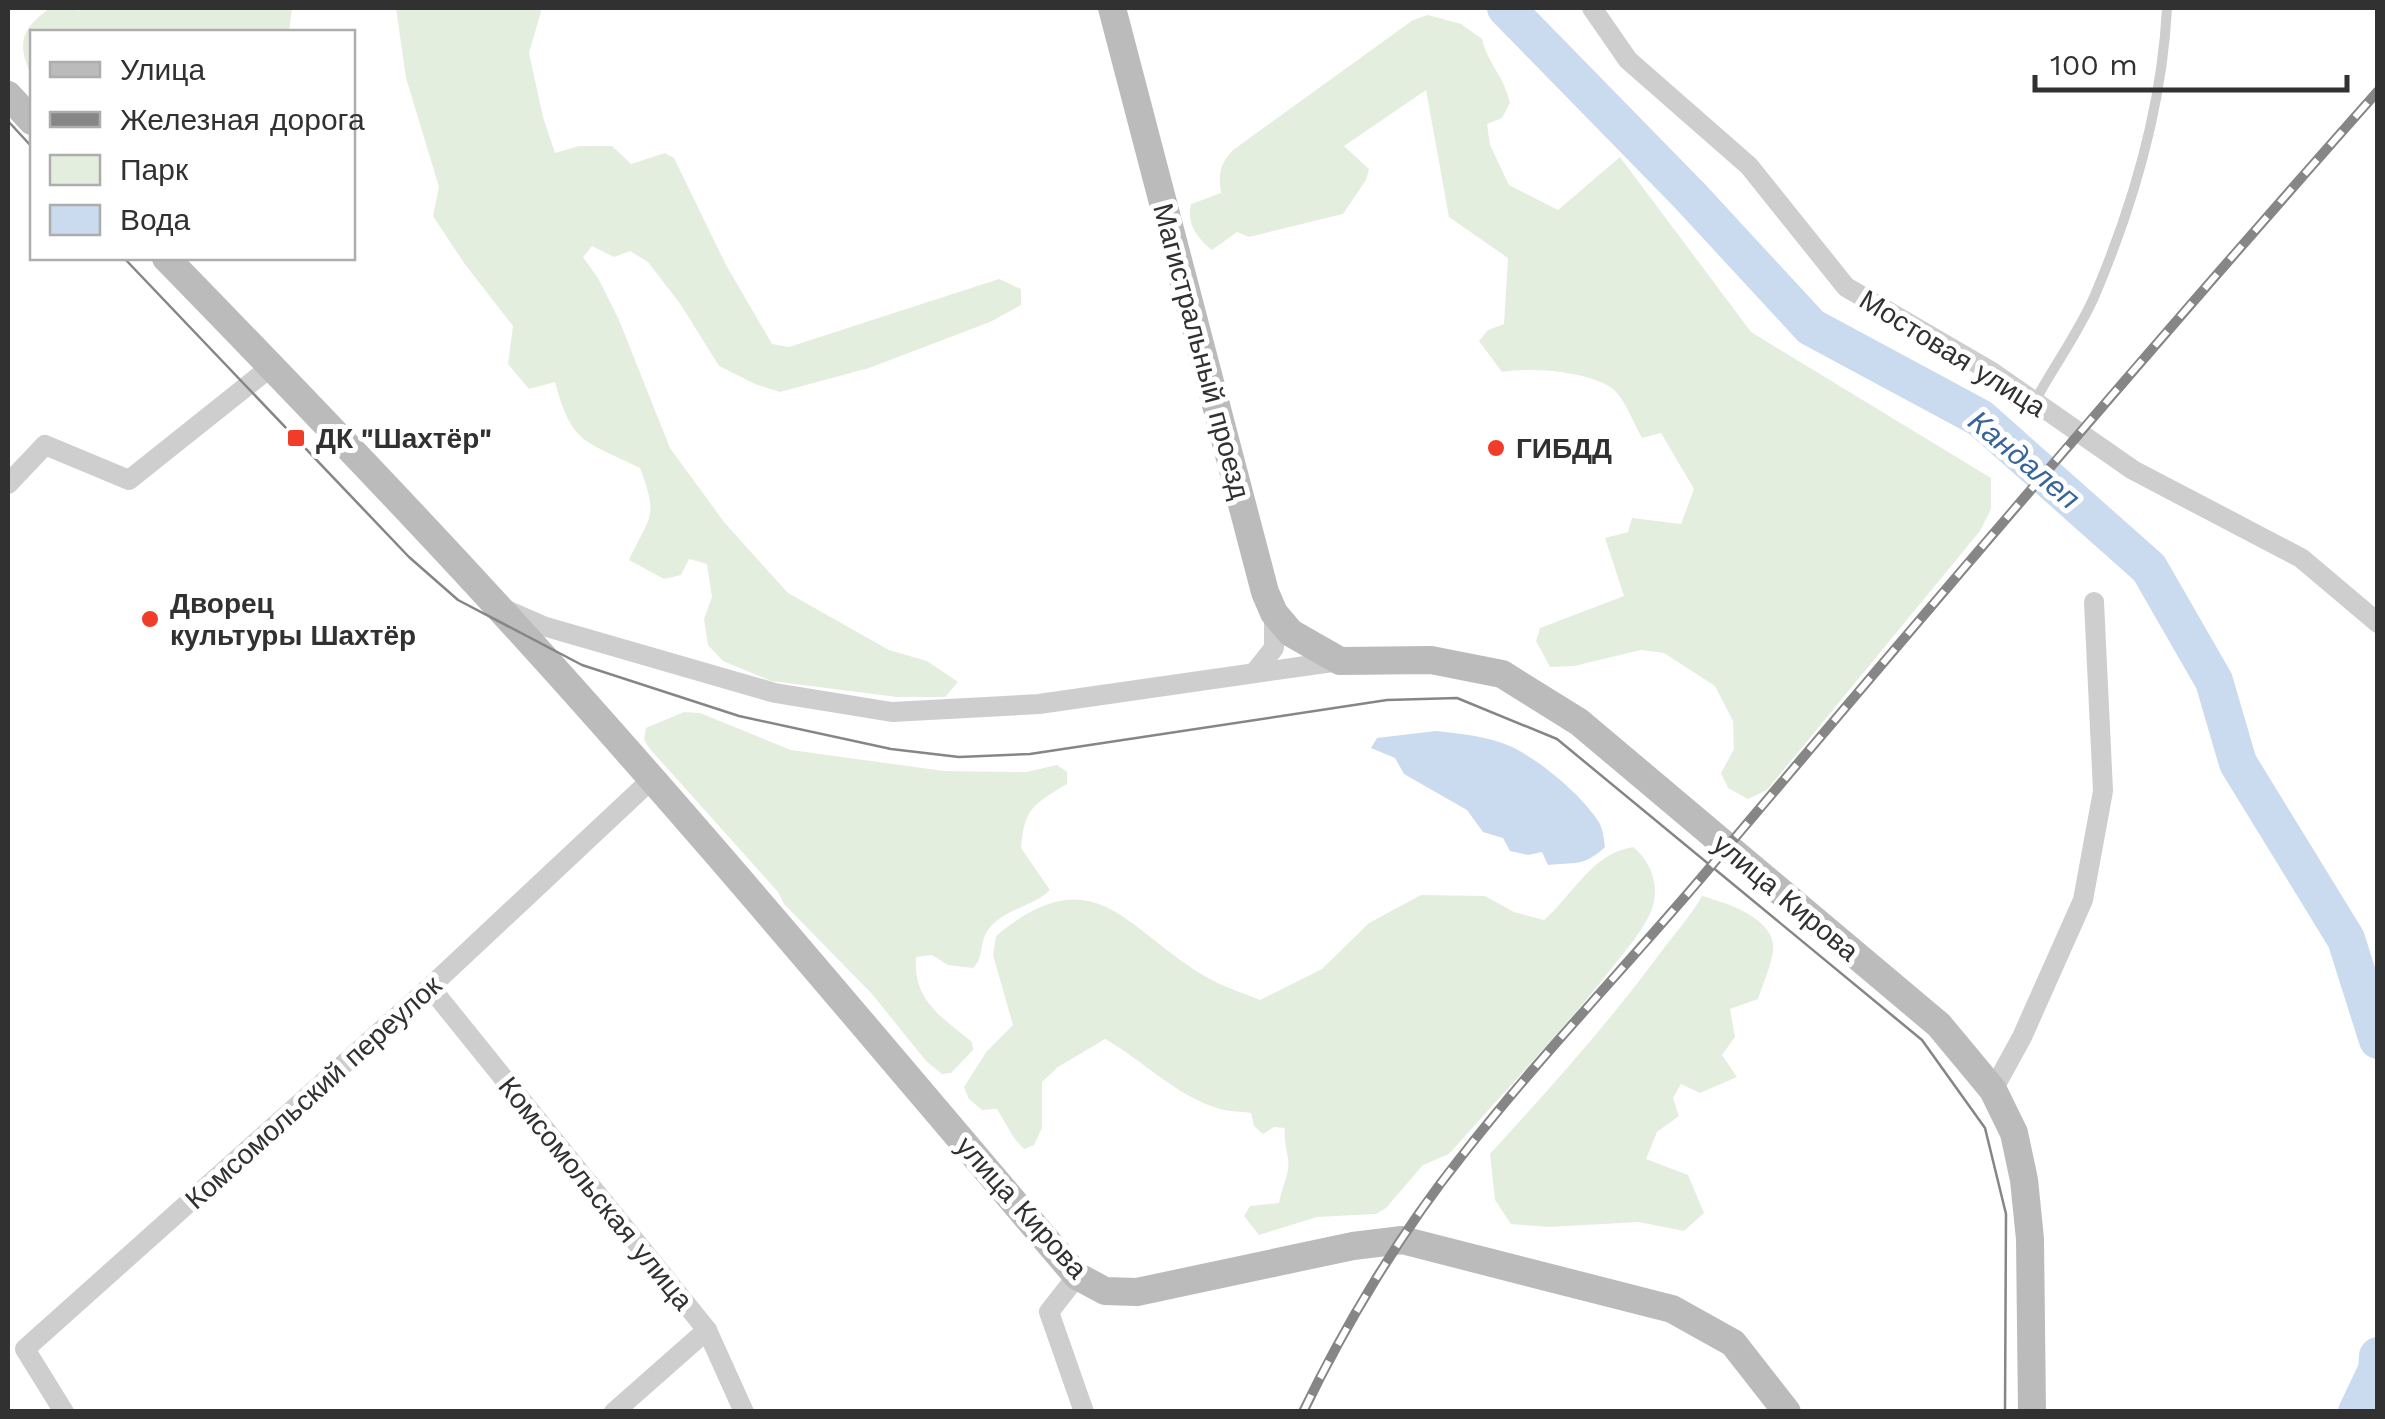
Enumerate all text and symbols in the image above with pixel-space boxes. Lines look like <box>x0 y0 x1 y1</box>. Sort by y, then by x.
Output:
legend <box>30 30 355 260</box>
scale bar <box>2035 30 2348 92</box>
text: 100 m <box>2050 47 2138 82</box>
text: Улица <box>120 52 205 87</box>
text: Железная дорога <box>120 102 365 137</box>
text: Парк <box>120 152 189 187</box>
street label: Магистральный проезд <box>1146 200 1257 502</box>
text: Вода <box>120 202 191 237</box>
street label: Мостовая улица <box>1854 283 2052 424</box>
water label: Кандалеп <box>1962 403 2087 516</box>
place label: ДК "Шахтёр" <box>316 422 492 455</box>
marker: ДК "Шахтёр" <box>285 427 307 449</box>
place label: ГИБДД <box>1516 432 1612 465</box>
marker: ГИБДД <box>1485 437 1507 459</box>
place label: Дворец культуры Шахтёр <box>170 587 416 652</box>
marker: Дворец культуры Шахтёр <box>139 608 161 630</box>
street label: улица Кирова <box>1706 827 1865 968</box>
street label: Комсомольский переулок <box>179 968 449 1216</box>
street label: Комсомольская улица <box>491 1070 700 1317</box>
street label: улица Кирова <box>949 1130 1094 1285</box>

